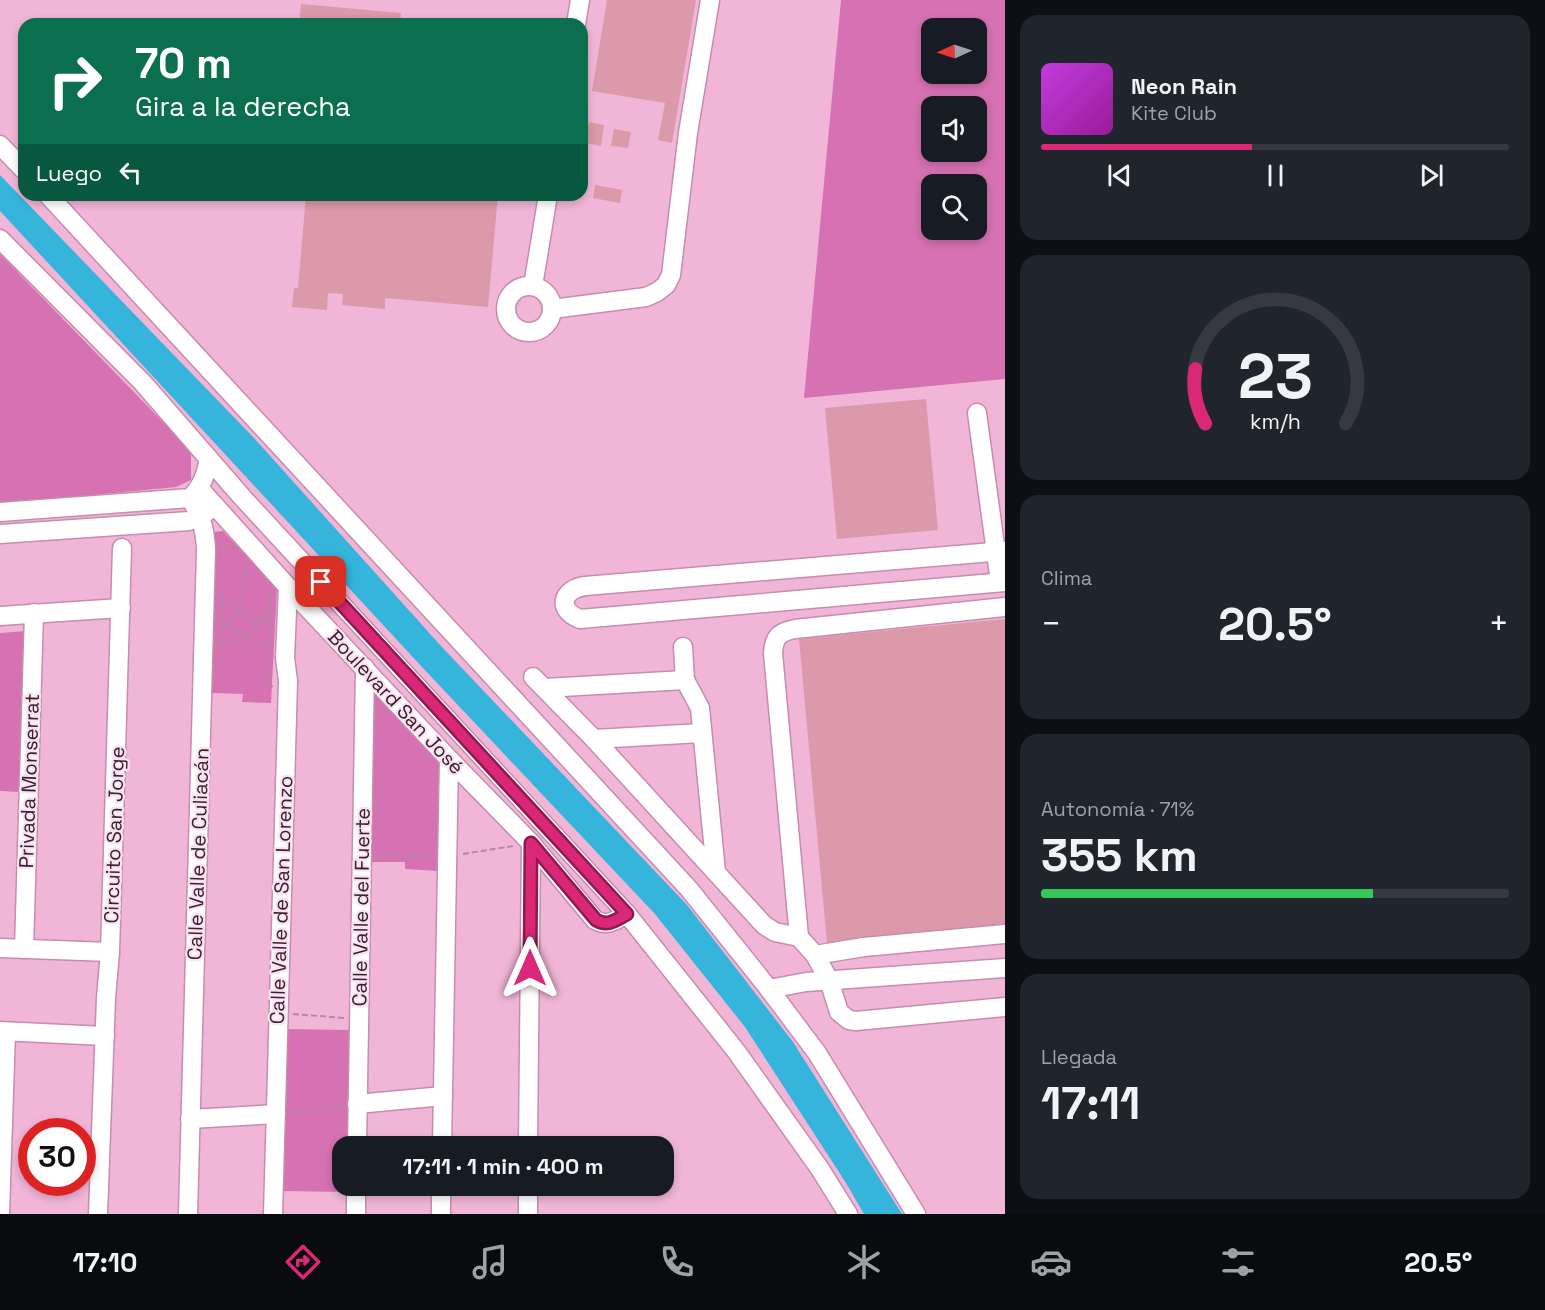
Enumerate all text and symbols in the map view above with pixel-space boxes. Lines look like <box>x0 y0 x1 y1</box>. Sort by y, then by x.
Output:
north arrow <box>921 18 987 84</box>
map controls <box>921 18 987 240</box>
text: 70 m <box>135 37 232 90</box>
icon: right <box>36 42 114 120</box>
text: Neon Rain <box>1131 72 1237 100</box>
text: Gira a la derecha <box>135 89 350 124</box>
button: sound <box>921 96 987 162</box>
text: Kite Club <box>1131 100 1217 126</box>
icon: left <box>114 156 147 189</box>
text: Luego <box>36 159 102 187</box>
icon: previous <box>1103 159 1136 192</box>
icon: pause <box>1259 159 1292 192</box>
icon: next <box>1415 159 1448 192</box>
button: search <box>921 174 987 240</box>
text: 23 <box>1237 337 1312 416</box>
text: km/h <box>1249 409 1301 436</box>
pin <box>295 556 346 607</box>
icon: arrive <box>304 565 337 598</box>
text: Clima <box>1041 565 1092 591</box>
text: 20.5° <box>1218 596 1332 653</box>
text: − <box>1041 603 1061 645</box>
text: + <box>1489 603 1509 645</box>
street label: Boulevard San José <box>322 624 470 780</box>
street label: Privada Monserrat <box>13 693 45 869</box>
street label: Circuito San Jorge <box>98 746 130 924</box>
street label: Calle Valle de Culiacán <box>181 747 215 961</box>
street label: Calle Valle de San Lorenzo <box>264 775 298 1025</box>
text: Autonomía · 71% <box>1041 796 1194 822</box>
street label: Calle Valle del Fuerte <box>346 807 376 1007</box>
text: 355 km <box>1041 827 1198 884</box>
position arrow <box>498 936 562 1000</box>
text: Llegada <box>1041 1044 1117 1070</box>
text: 17:11 <box>1041 1075 1140 1132</box>
speed limit sign: 30 <box>18 1118 96 1196</box>
text: 17:11 · 1 min · 400 m <box>402 1152 604 1180</box>
icon: directions <box>282 1241 324 1283</box>
icon: music <box>469 1241 511 1283</box>
icon: phone <box>656 1241 698 1283</box>
icon: climate <box>843 1241 885 1283</box>
icon: car <box>1030 1241 1072 1283</box>
icon: filters <box>1217 1241 1259 1283</box>
text: 17:10 <box>72 1245 137 1280</box>
text: 20.5° <box>1404 1245 1472 1280</box>

